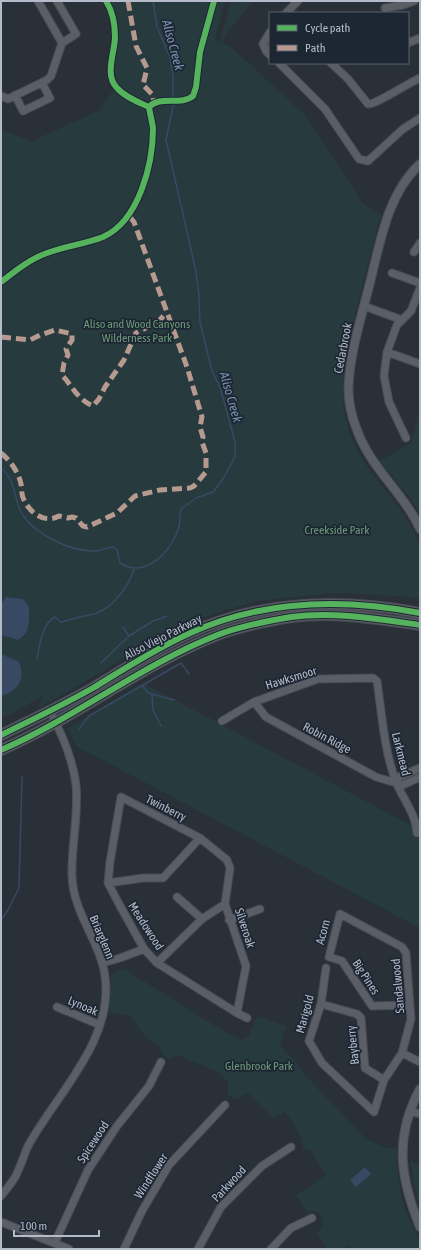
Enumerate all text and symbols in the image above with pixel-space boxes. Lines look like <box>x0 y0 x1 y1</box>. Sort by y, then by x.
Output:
legend <box>269 12 409 64</box>
water label: Aliso Creek <box>159 17 187 72</box>
text: Cycle path <box>305 21 350 35</box>
text: Path <box>305 41 326 55</box>
park label: Aliso and Wood Canyons Wilderness Park <box>84 317 190 345</box>
street label: Cedarbrook <box>331 321 355 375</box>
water label: Aliso Creek <box>216 369 245 424</box>
park label: Creekside Park <box>305 523 370 537</box>
street label: Aliso Viejo Parkway <box>122 611 204 663</box>
street label: Hawksmoor <box>264 663 319 692</box>
street label: Robin Ridge <box>301 720 353 756</box>
street label: Larkmead <box>389 731 413 777</box>
street label: Twinberry <box>143 792 189 824</box>
street label: Meadowood <box>125 899 167 953</box>
street label: Silveroak <box>232 906 258 950</box>
street label: Briarglenn <box>87 913 117 961</box>
street label: Acorn <box>313 918 333 946</box>
street label: Big Pines <box>349 957 383 997</box>
street label: Sandalwood <box>389 958 407 1014</box>
street label: Lynoak <box>66 993 101 1019</box>
street label: Marigold <box>293 993 317 1035</box>
street label: Bayberry <box>344 1025 362 1065</box>
park label: Glenbrook Park <box>225 1059 294 1073</box>
street label: Spicewood <box>74 1118 112 1166</box>
street label: Windflower <box>131 1150 171 1201</box>
street label: Parkwood <box>209 1163 249 1205</box>
scale bar <box>14 1212 99 1238</box>
text: 100 m <box>20 1219 47 1233</box>

